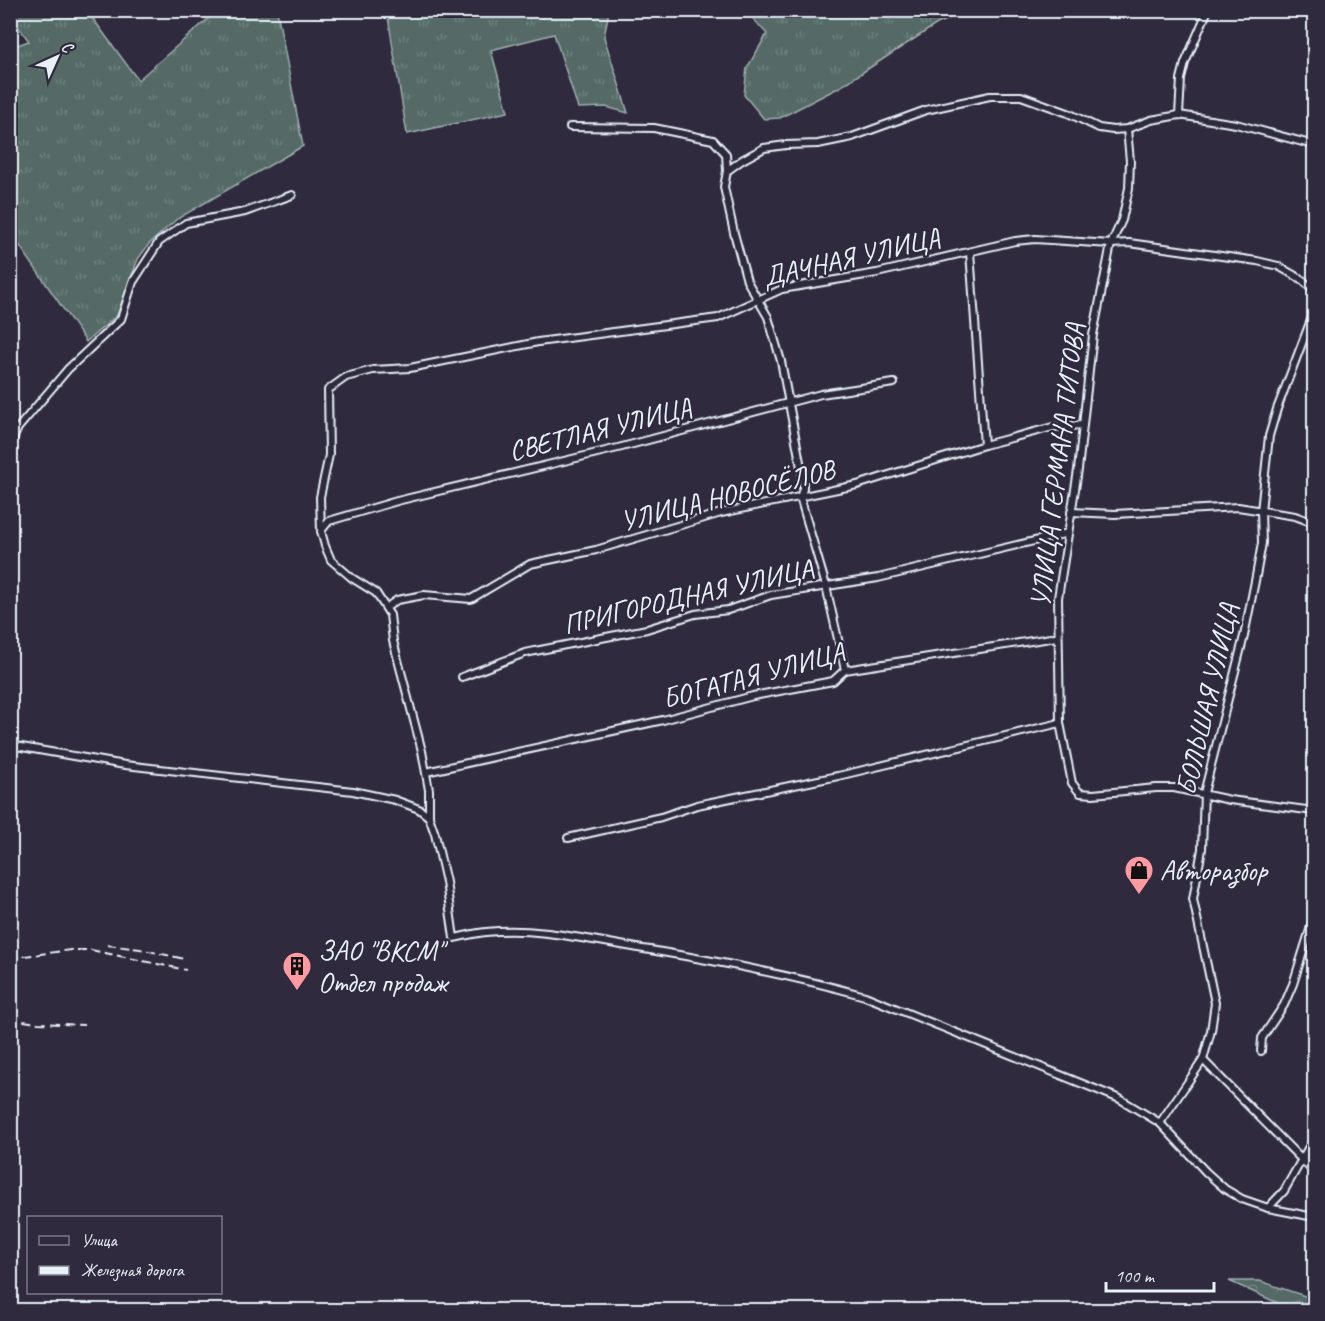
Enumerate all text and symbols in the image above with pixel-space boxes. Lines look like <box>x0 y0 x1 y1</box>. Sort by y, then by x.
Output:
north arrow <box>27 27 87 87</box>
text: С <box>57 37 78 58</box>
street label: ДАЧНАЯ УЛИЦА <box>759 219 944 294</box>
street label: УЛИЦА ГЕРМАНА ТИТОВА <box>1022 320 1092 609</box>
street label: СВЕТЛАЯ УЛИЦА <box>505 389 696 469</box>
street label: УЛИЦА НОВОСЁЛОВ <box>617 451 841 538</box>
street label: ПРИГОРОДНАЯ УЛИЦА <box>560 550 817 642</box>
street label: БОЛЬШАЯ УЛИЦА <box>1168 599 1246 798</box>
street label: БОГАТАЯ УЛИЦА <box>658 633 850 716</box>
place label: Авторазбор <box>1160 853 1269 889</box>
shop icon: Авторазбор <box>1123 854 1155 896</box>
place label: ЗАО "ВКСМ" Отдел продаж <box>318 933 451 1000</box>
building icon: ЗАО "ВКСМ" Отдел продаж <box>281 950 313 992</box>
legend <box>27 1216 222 1294</box>
text: Улица <box>81 1229 118 1251</box>
scale bar <box>1106 1255 1214 1293</box>
text: Железная дорога <box>81 1259 185 1282</box>
text: 100 m <box>1115 1265 1156 1287</box>

